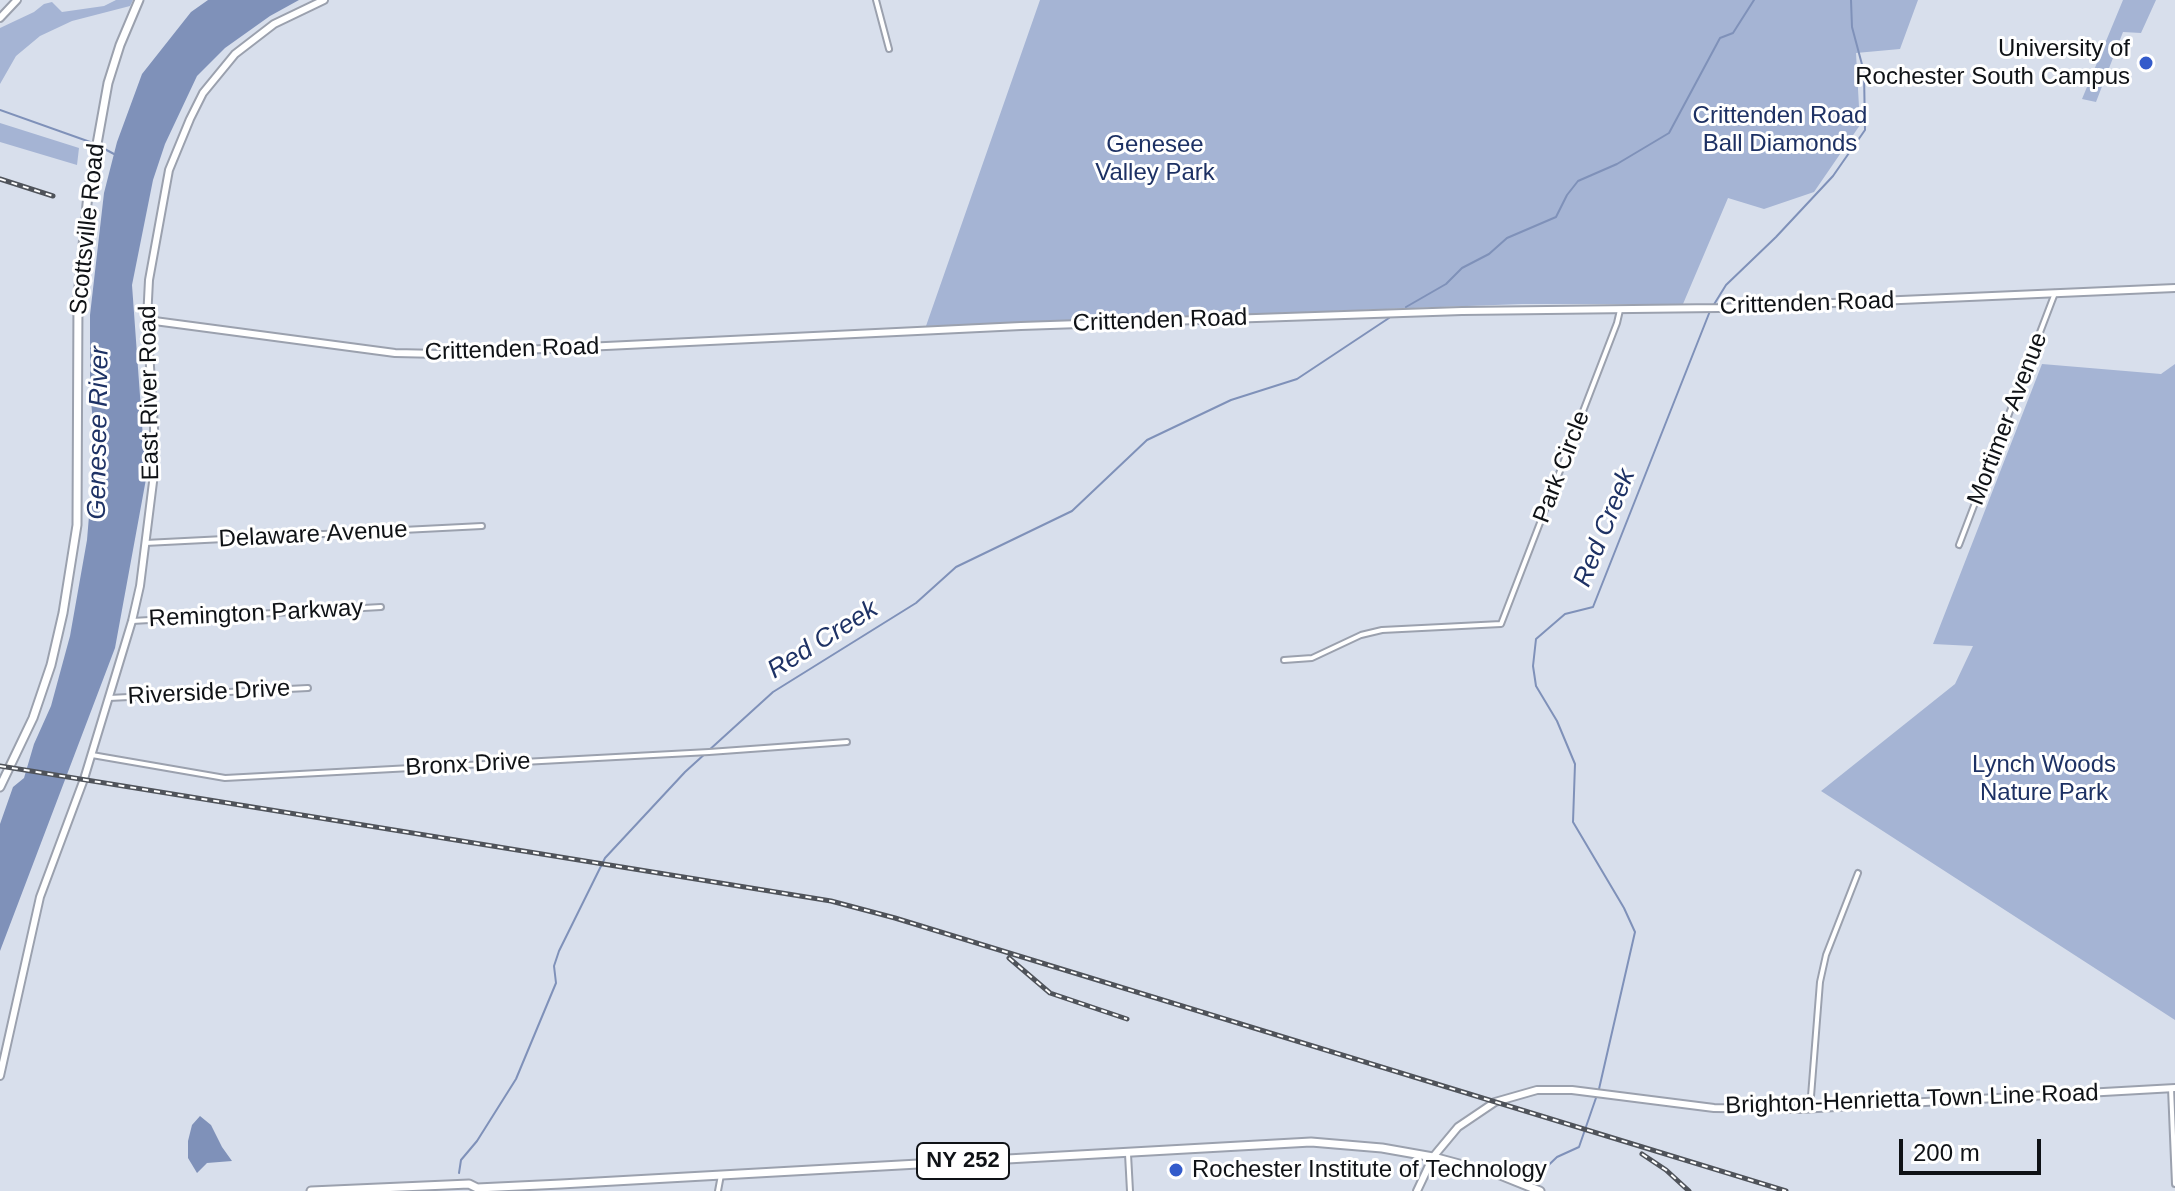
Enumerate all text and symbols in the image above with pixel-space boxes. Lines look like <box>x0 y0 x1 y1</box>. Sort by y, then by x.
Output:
place label: University of Rochester South Campus <box>1855 35 2130 91</box>
marker: University of Rochester South Campus <box>2137 54 2155 72</box>
park label: Crittenden Road Ball Diamonds <box>1693 102 1867 158</box>
park label: Genesee Valley Park <box>1095 131 1215 187</box>
street label: Scottsville Road <box>65 142 111 316</box>
street label: Crittenden Road <box>1719 287 1895 321</box>
street label: Crittenden Road <box>1072 304 1248 338</box>
street label: East River Road <box>134 305 166 481</box>
street label: Mortimer Avenue <box>1962 329 2054 509</box>
street label: Crittenden Road <box>424 333 600 367</box>
water label: Genesee River <box>82 346 116 520</box>
street label: Park Circle <box>1528 407 1596 527</box>
water label: Red Creek <box>1567 465 1643 591</box>
street label: Delaware Avenue <box>218 516 408 554</box>
street label: Remington Parkway <box>148 594 364 634</box>
water label: Red Creek <box>762 594 884 686</box>
street label: Riverside Drive <box>127 674 291 712</box>
street label: Bronx Drive <box>405 747 531 783</box>
park label: Lynch Woods Nature Park <box>1972 751 2116 807</box>
street label: Brighton-Henrietta Town Line Road <box>1725 1079 2099 1121</box>
scale bar <box>1903 1123 2045 1173</box>
text: 200 m <box>1913 1139 1980 1166</box>
road number: NY 252 <box>917 1143 1009 1179</box>
place label: Rochester Institute of Technology <box>1192 1156 1547 1184</box>
marker: Rochester Institute of Technology <box>1167 1161 1185 1179</box>

